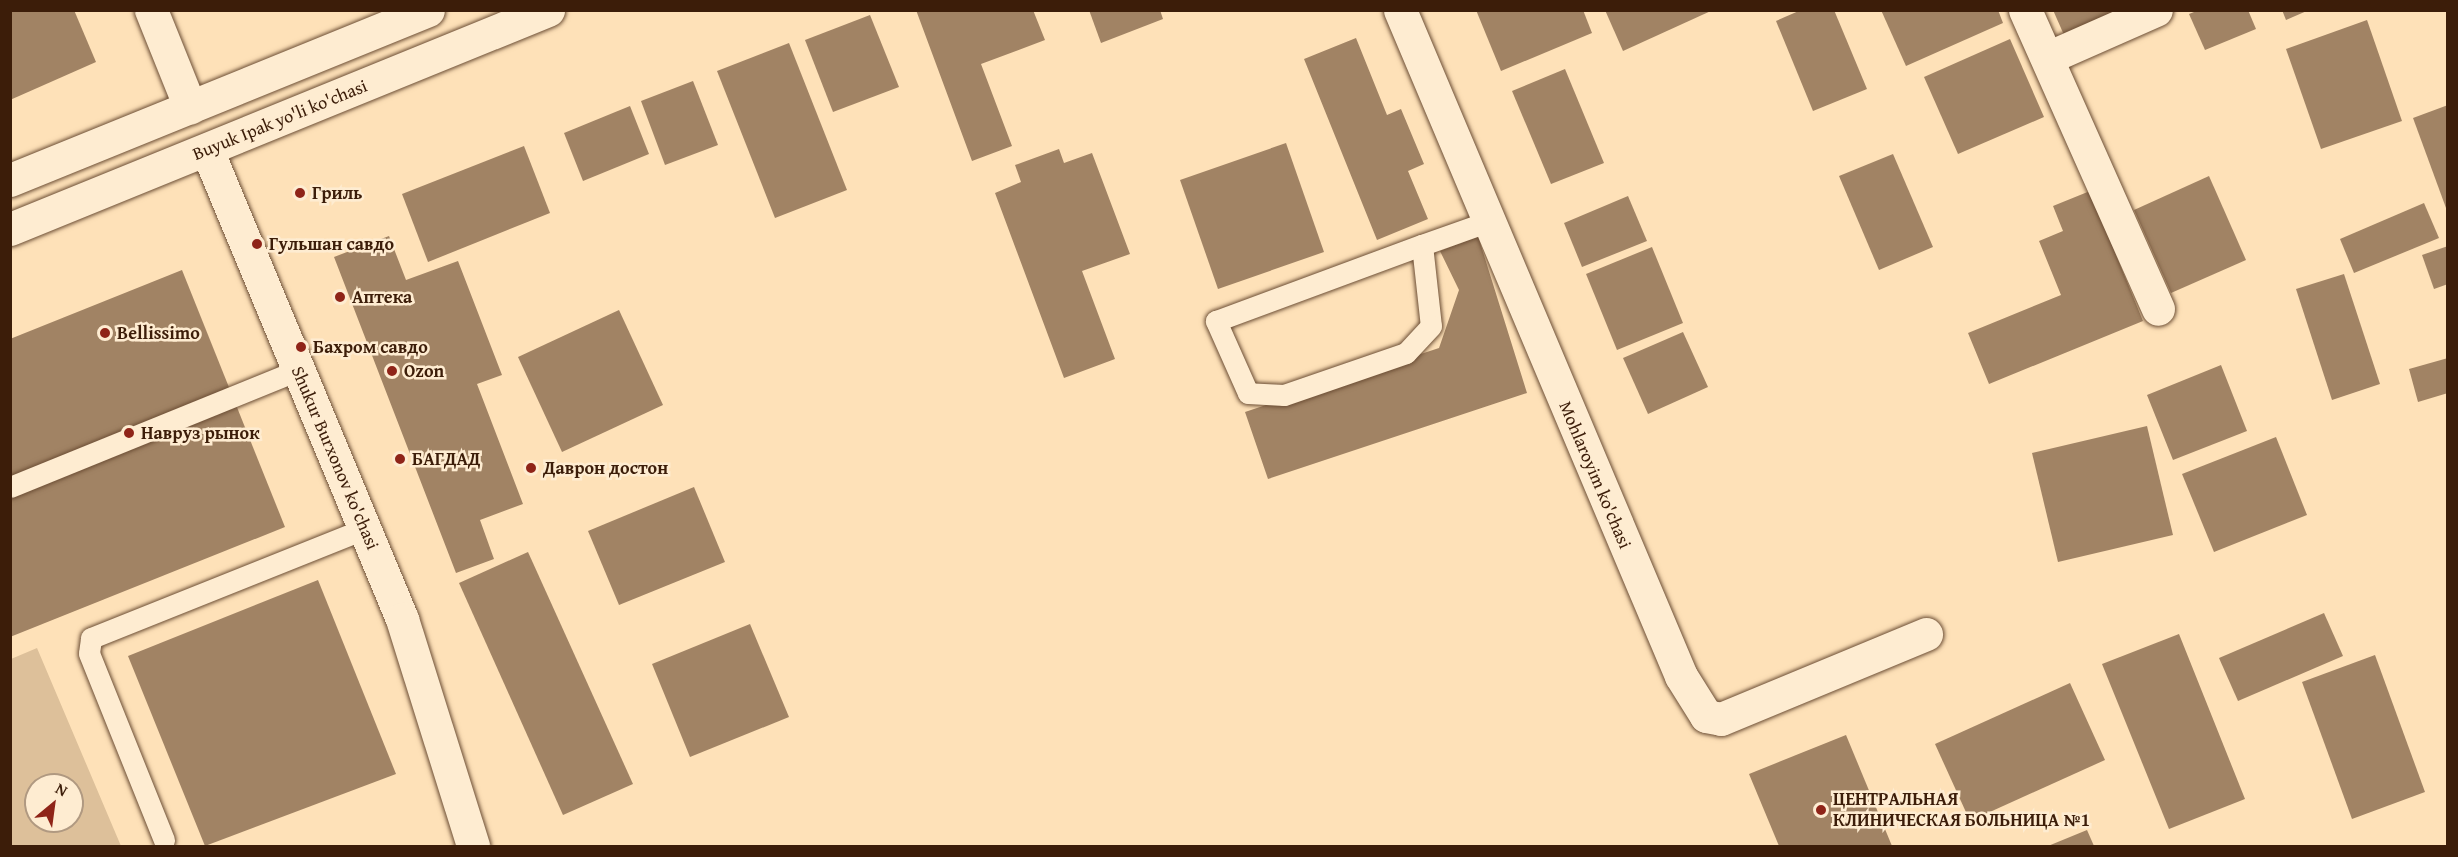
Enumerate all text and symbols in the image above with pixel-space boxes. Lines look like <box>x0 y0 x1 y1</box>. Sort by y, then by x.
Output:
street label: Buyuk Ipak yo'li ko'chasi <box>190 75 370 165</box>
place label: Гриль <box>312 182 363 204</box>
marker: Гриль <box>293 186 307 200</box>
place label: Гульшан савдо <box>269 233 394 255</box>
marker: Гульшан савдо <box>250 237 264 251</box>
place label: Аптека <box>352 286 412 308</box>
marker: Аптека <box>333 290 347 304</box>
place label: Bellissimo <box>117 322 200 344</box>
marker: Bellissimo <box>98 326 112 340</box>
place label: Бахром савдо <box>313 336 428 358</box>
marker: Бахром савдо <box>294 340 308 354</box>
place label: Ozon <box>404 360 444 382</box>
street label: Shukur Burxonov ko'chasi <box>287 363 383 553</box>
marker: Ozon <box>385 364 399 378</box>
street label: Mohlaroyim ko'chasi <box>1554 398 1636 552</box>
place label: Навруз рынок <box>141 422 260 444</box>
marker: Навруз рынок <box>122 426 136 440</box>
place label: БАГДАД <box>412 448 481 470</box>
marker: БАГДАД <box>393 452 407 466</box>
place label: Даврон достон <box>543 457 668 479</box>
marker: Даврон достон <box>524 461 538 475</box>
north arrow <box>24 773 84 833</box>
text: N <box>51 776 72 802</box>
place label: ЦЕНТРАЛЬНАЯ КЛИНИЧЕСКАЯ БОЛЬНИЦА №1 <box>1833 789 2090 832</box>
marker: ЦЕНТРАЛЬНАЯ КЛИНИЧЕСКАЯ БОЛЬНИЦА №1 <box>1814 803 1828 817</box>

